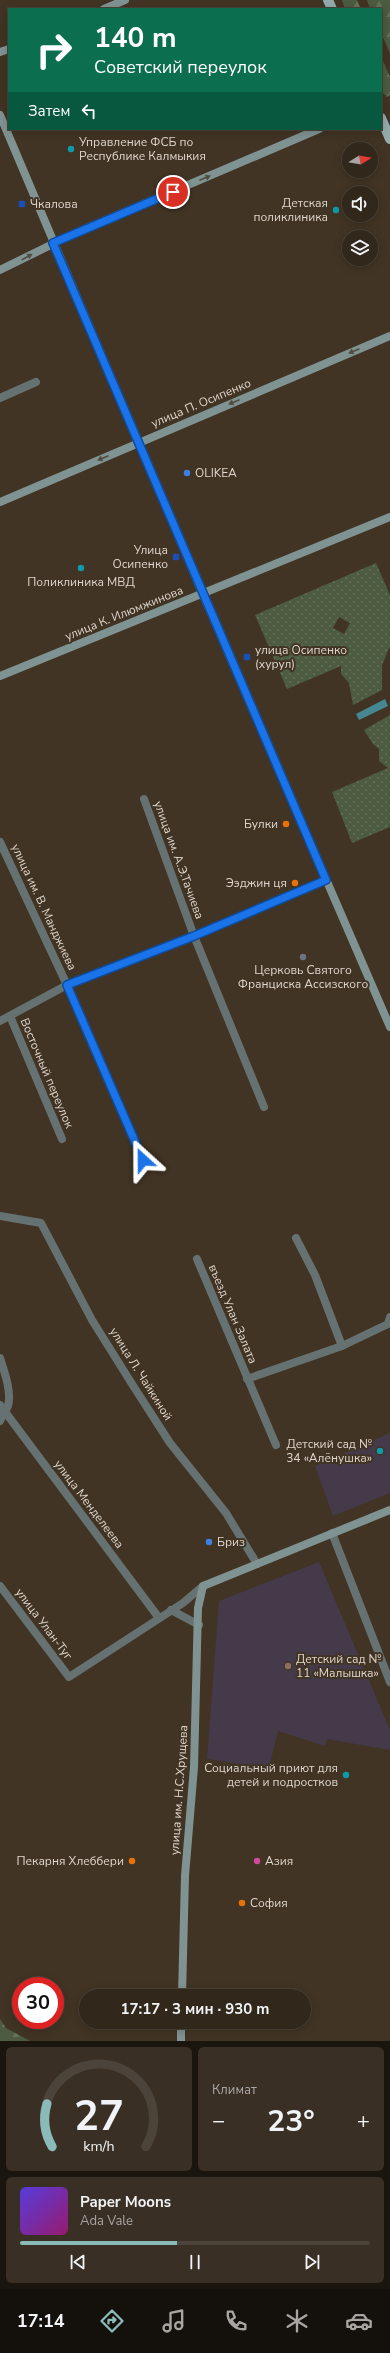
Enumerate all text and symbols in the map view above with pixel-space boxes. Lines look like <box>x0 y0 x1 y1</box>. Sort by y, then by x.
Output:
text: 140 m <box>94 19 177 57</box>
icon: right <box>28 24 80 76</box>
text: Советский переулок <box>94 55 267 79</box>
icon: left <box>78 100 100 122</box>
text: Затем <box>28 101 70 121</box>
place label: Управление ФСБ по Республике Калмыкия <box>78 134 206 164</box>
north arrow <box>342 142 378 178</box>
map controls <box>342 142 378 266</box>
marker: Управление ФСБ по Республике Калмыкия <box>66 144 76 154</box>
pin <box>156 175 190 209</box>
one-way arrow <box>199 175 211 181</box>
icon: arrive <box>162 181 184 203</box>
button: sound <box>342 186 378 222</box>
place label: Детская поликлиника <box>253 195 328 225</box>
place label: Чкалова <box>30 196 78 212</box>
marker: Чкалова <box>17 199 27 209</box>
marker: Детская поликлиника <box>331 205 341 215</box>
button: layers <box>342 230 378 266</box>
one-way arrow <box>21 254 33 261</box>
one-way arrow <box>349 348 360 354</box>
street label: улица П. Осипенко <box>149 375 254 431</box>
one-way arrow <box>229 399 240 405</box>
one-way arrow <box>97 454 109 461</box>
place label: OLIKEA <box>195 465 237 481</box>
marker: OLIKEA <box>182 468 192 478</box>
place label: Улица Осипенко <box>112 542 168 572</box>
marker: Улица Осипенко <box>171 552 181 562</box>
marker: Поликлиника МВД <box>76 563 86 573</box>
place label: Поликлиника МВД <box>27 574 135 590</box>
street label: улица К. Илюмжинова <box>62 582 186 644</box>
place label: улица Осипенко (хурул) <box>255 642 347 672</box>
marker: улица Осипенко (хурул) <box>242 652 252 662</box>
street label: улица им. А.Э.Тачиева <box>150 799 208 921</box>
place label: Булки <box>244 816 278 832</box>
marker: Булки <box>281 819 291 829</box>
street label: улица им. В. Манджиева <box>8 841 80 973</box>
place label: Ээджин ця <box>226 875 287 891</box>
marker: Ээджин ця <box>290 878 300 888</box>
marker: Церковь Святого Франциска Ассизского <box>298 952 308 962</box>
place label: Церковь Святого Франциска Ассизского <box>238 962 368 992</box>
street label: Восточный переулок <box>17 1015 78 1131</box>
position arrow <box>122 1139 164 1181</box>
street label: въезд Улан Залата <box>205 1262 261 1366</box>
street label: улица Л. Чайкиной <box>106 1324 176 1424</box>
place label: Детский сад № 34 «Алёнушка» <box>286 1436 372 1466</box>
marker: Детский сад № 34 «Алёнушка» <box>375 1446 385 1456</box>
street label: улица Менделеева <box>50 1456 128 1552</box>
place label: Бриз <box>217 1534 245 1550</box>
marker: Бриз <box>204 1537 214 1547</box>
street label: улица Улан-Туг <box>12 1585 77 1664</box>
place label: Детский сад № 11 «Малышка» <box>296 1651 382 1681</box>
marker: Детский сад № 11 «Малышка» <box>283 1661 293 1671</box>
street label: улица им. Н.С.Хрущева <box>166 1724 192 1856</box>
place label: Социальный приют для детей и подростков <box>204 1760 338 1790</box>
marker: Социальный приют для детей и подростков <box>341 1770 351 1780</box>
place label: Пекарня Хлеббери <box>17 1853 124 1869</box>
place label: Азия <box>265 1853 293 1869</box>
marker: Пекарня Хлеббери <box>127 1856 137 1866</box>
marker: Азия <box>252 1856 262 1866</box>
place label: София <box>250 1895 288 1911</box>
marker: София <box>237 1898 247 1908</box>
speed limit sign: 30 <box>12 1977 64 2029</box>
text: 17:17 · 3 мин · 930 m <box>120 1999 270 2019</box>
text: Климат <box>212 2081 257 2099</box>
text: 27 <box>74 2088 124 2145</box>
text: 23° <box>267 2101 315 2142</box>
text: − <box>212 2106 225 2136</box>
text: + <box>357 2106 370 2136</box>
text: km/h <box>83 2137 115 2156</box>
text: Paper Moons <box>80 2192 171 2212</box>
text: Ada Vale <box>80 2212 133 2230</box>
icon: previous <box>67 2251 89 2273</box>
icon: pause <box>184 2251 206 2273</box>
icon: next <box>301 2251 323 2273</box>
icon: directions <box>98 2307 126 2335</box>
icon: music <box>160 2307 188 2335</box>
icon: phone <box>222 2307 250 2335</box>
icon: climate <box>283 2307 311 2335</box>
icon: car <box>345 2307 373 2335</box>
text: 17:14 <box>17 2309 65 2333</box>

